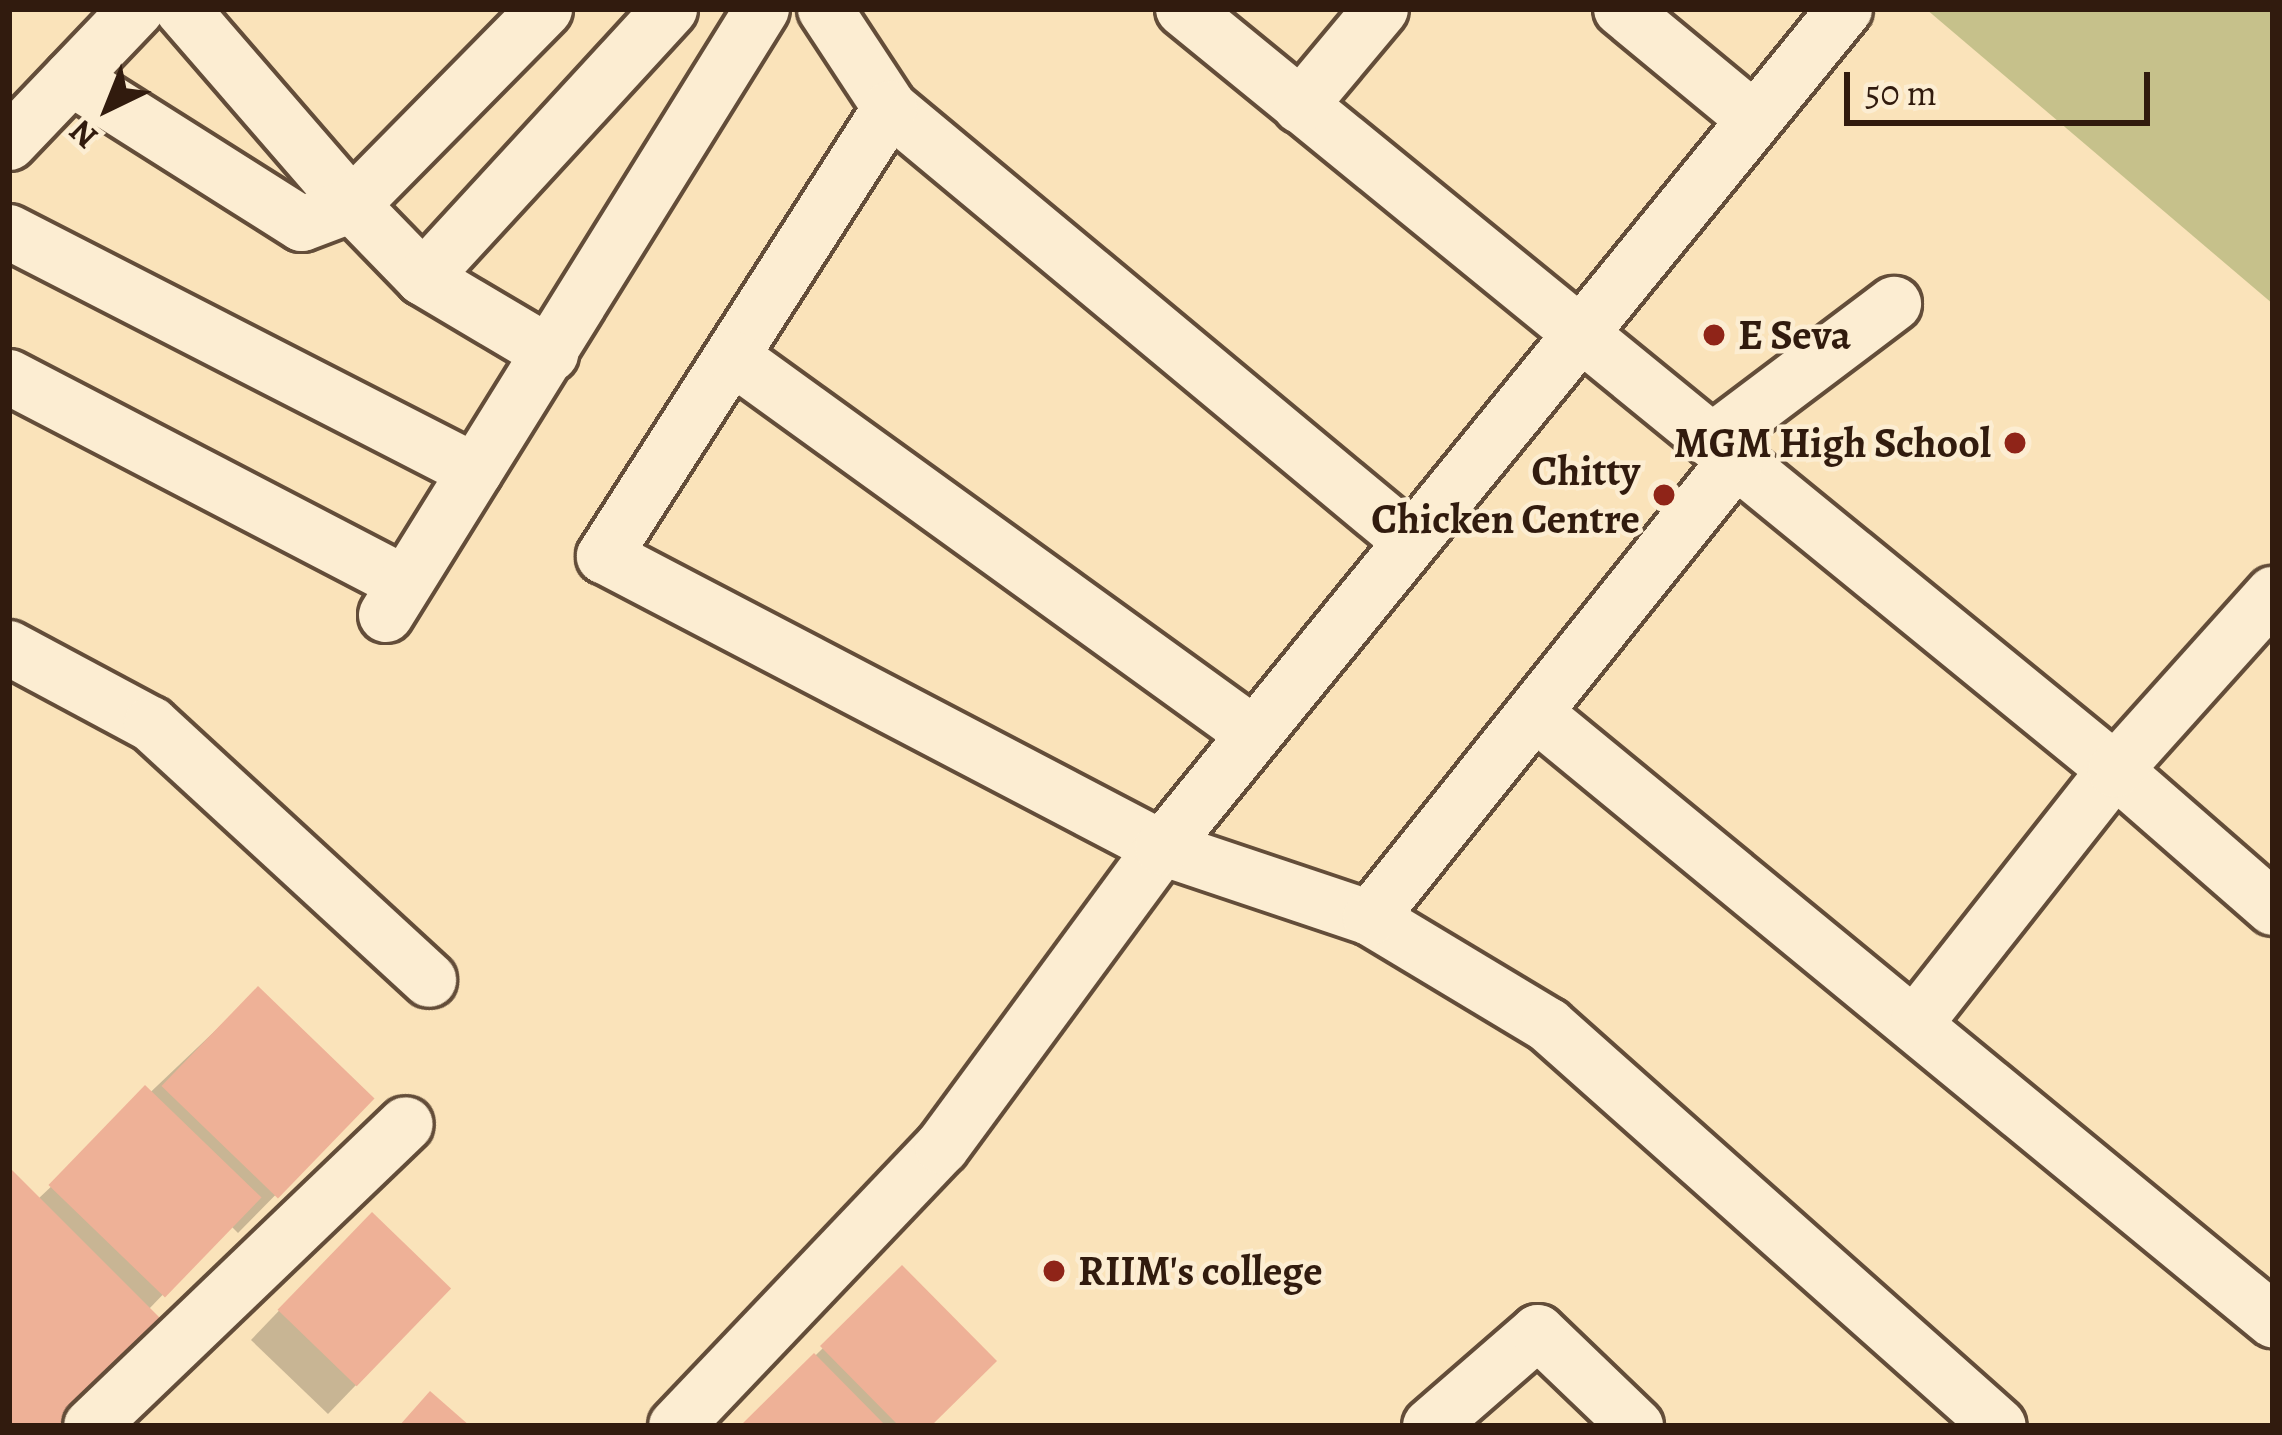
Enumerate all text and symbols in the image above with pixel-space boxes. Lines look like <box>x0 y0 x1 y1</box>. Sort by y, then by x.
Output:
north arrow <box>48 48 168 168</box>
scale bar <box>1850 48 2156 122</box>
text: 50 m <box>1865 68 1937 117</box>
text: N <box>59 110 107 159</box>
place label: E Seva <box>1738 310 1851 360</box>
marker: E Seva <box>1701 322 1727 348</box>
place label: MGM High School <box>1674 418 1991 468</box>
marker: MGM High School <box>2002 430 2028 456</box>
place label: Chitty Chicken Centre <box>1371 446 1640 544</box>
marker: Chitty Chicken Centre <box>1651 482 1677 508</box>
place label: RIIM's college <box>1078 1246 1323 1296</box>
marker: RIIM's college <box>1041 1258 1067 1284</box>

